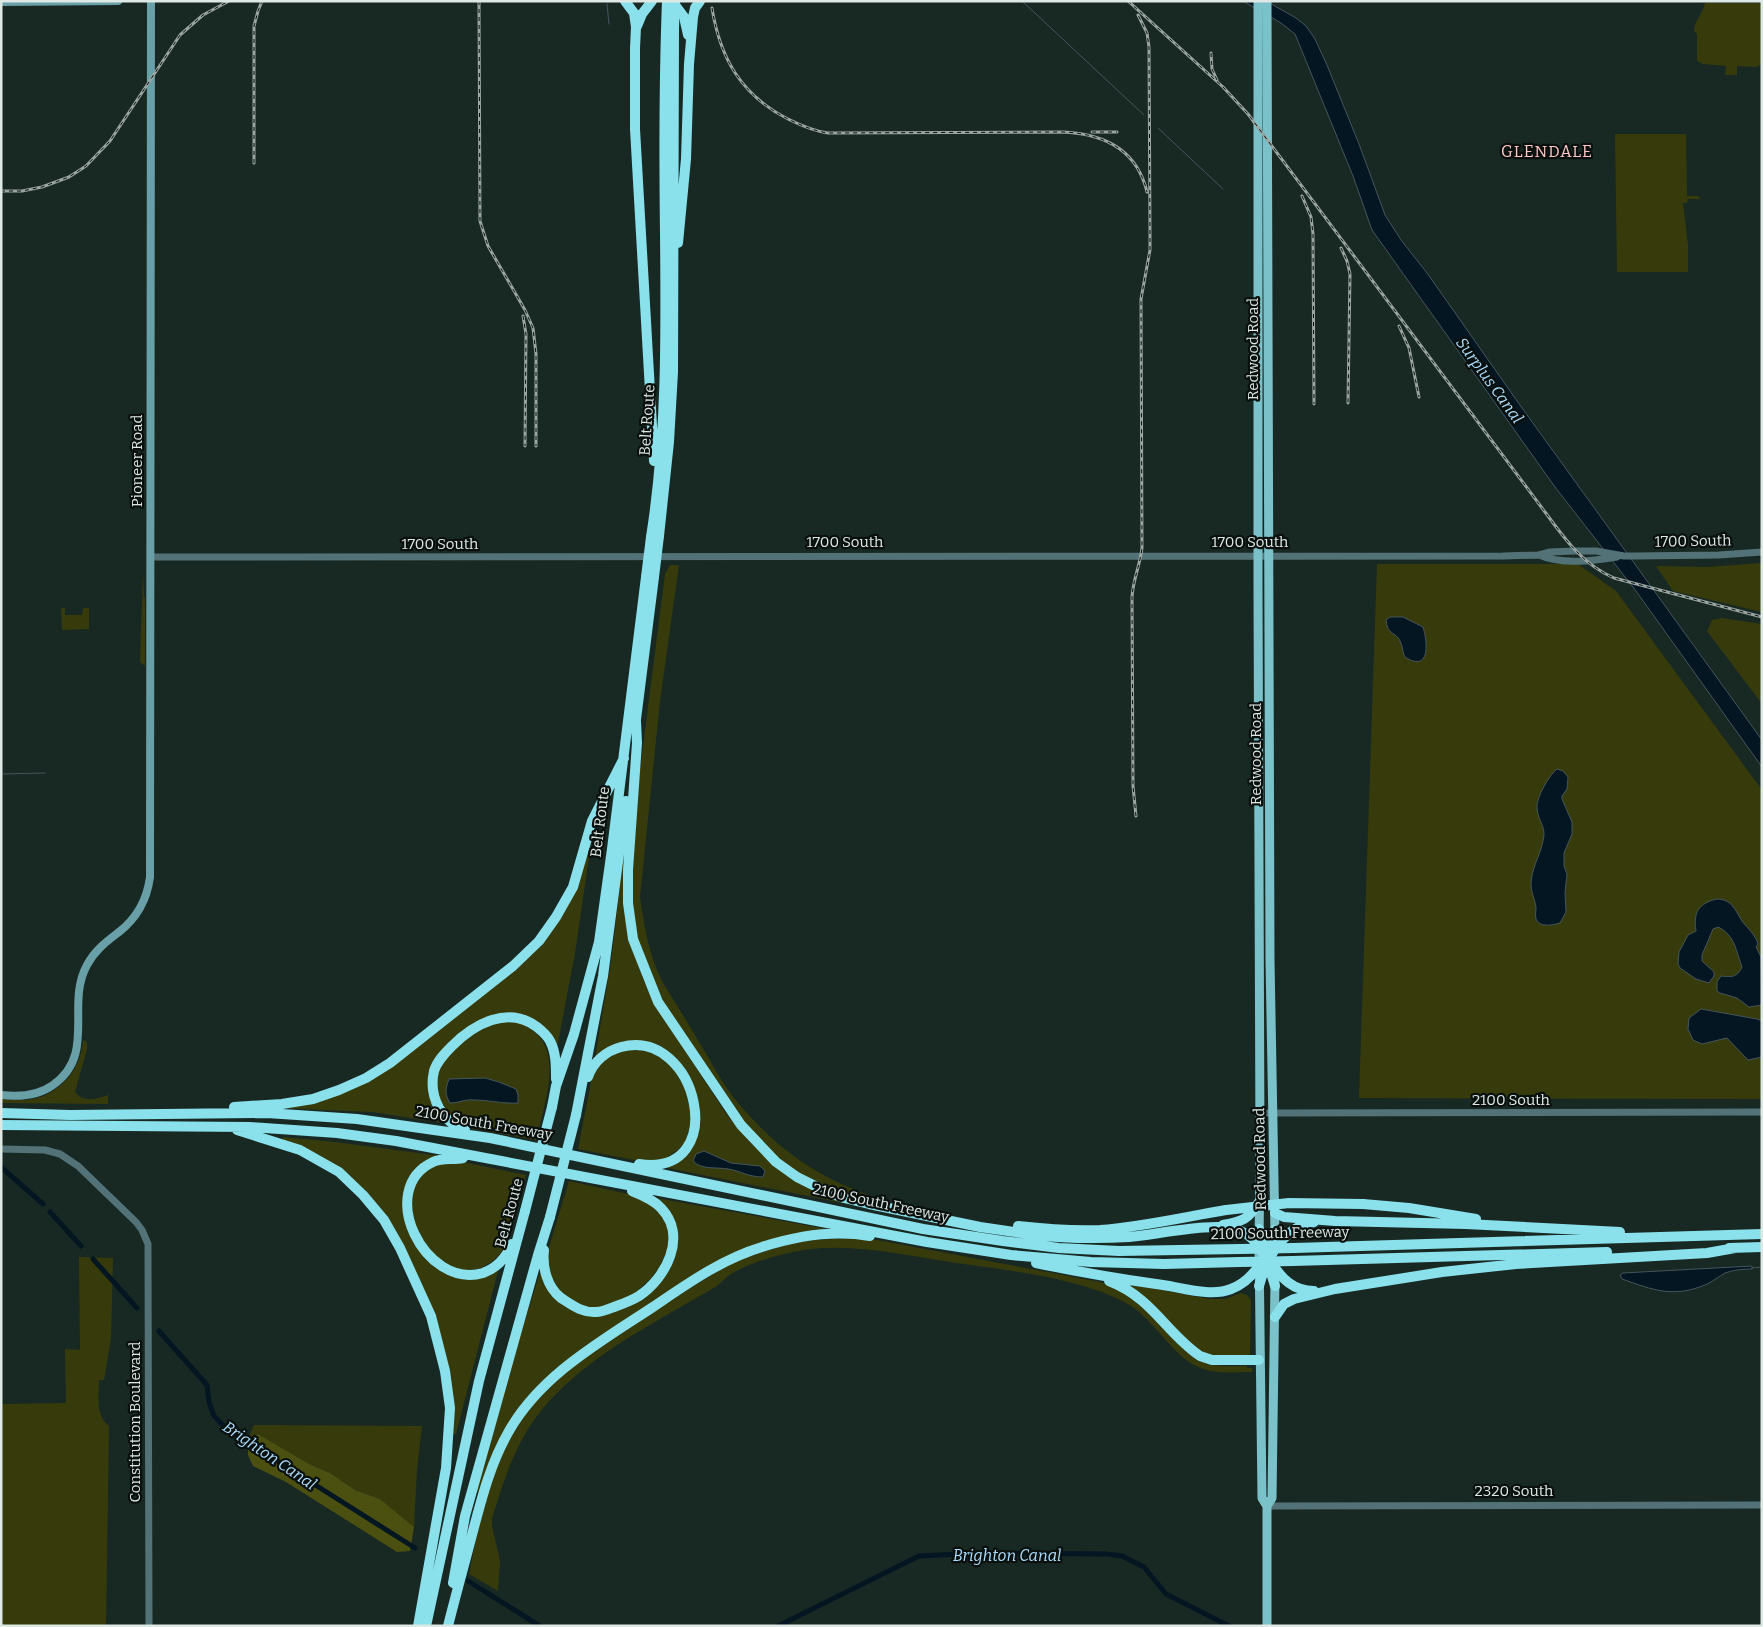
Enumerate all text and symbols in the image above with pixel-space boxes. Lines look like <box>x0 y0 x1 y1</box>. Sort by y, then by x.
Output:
district label: GLENDALE <box>1501 142 1593 161</box>
street label: Redwood Road <box>1244 298 1262 400</box>
water label: Surplus Canal <box>1452 334 1527 427</box>
street label: Belt Route <box>636 384 658 456</box>
street label: Pioneer Road <box>128 415 146 507</box>
street label: 1700 South <box>1654 531 1732 551</box>
street label: 1700 South <box>807 533 884 551</box>
street label: 1700 South <box>1212 533 1289 551</box>
street label: 1700 South <box>402 535 479 553</box>
street label: Redwood Road <box>1247 703 1265 805</box>
street label: Belt Route <box>587 785 613 859</box>
street label: 2100 South <box>1472 1091 1551 1109</box>
street label: 2100 South Freeway <box>414 1102 554 1144</box>
street label: Redwood Road <box>1250 1108 1270 1210</box>
street label: Belt Route <box>491 1176 527 1250</box>
street label: 2100 South Freeway <box>811 1180 951 1226</box>
street label: 2100 South Freeway <box>1210 1223 1350 1243</box>
street label: Constitution Boulevard <box>126 1341 144 1502</box>
water label: Brighton Canal <box>219 1417 320 1494</box>
street label: 2320 South <box>1475 1482 1554 1500</box>
water label: Brighton Canal <box>953 1546 1061 1565</box>

